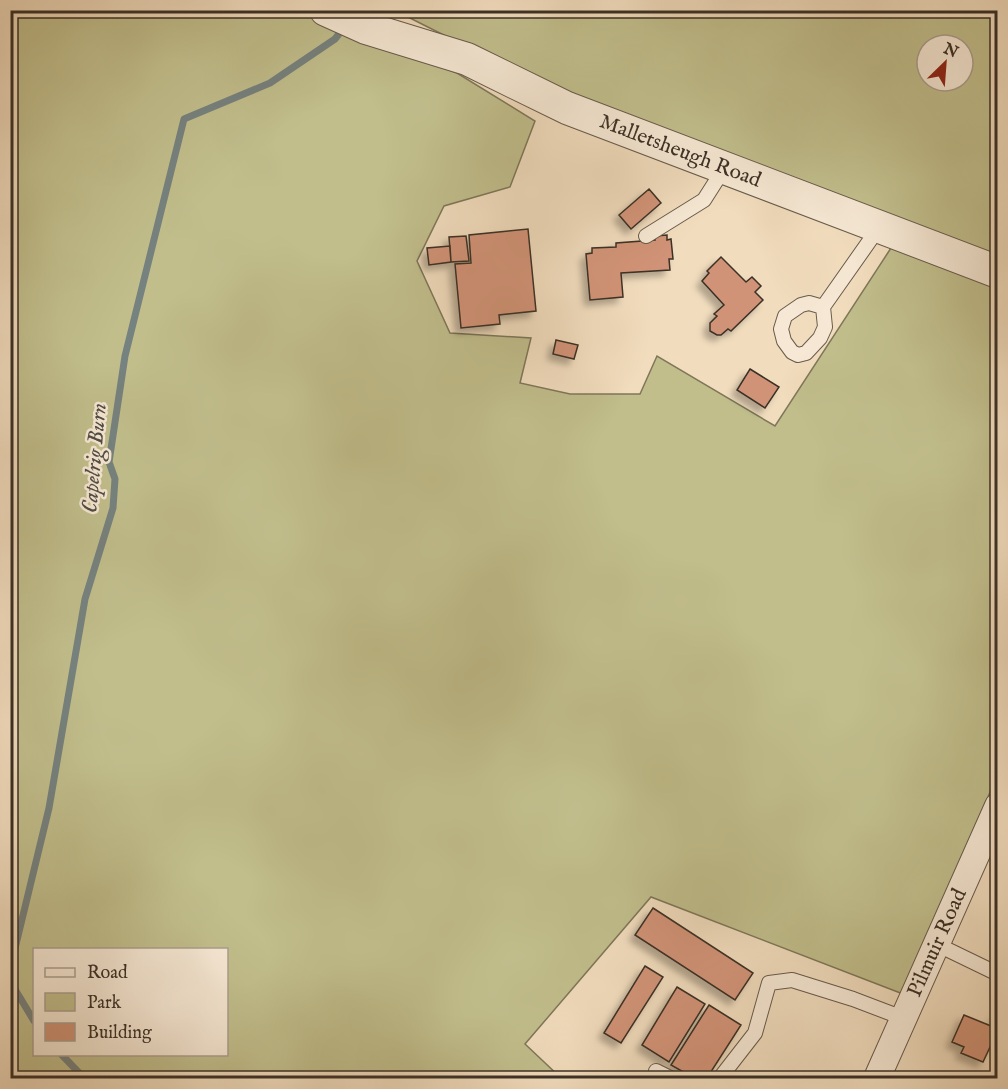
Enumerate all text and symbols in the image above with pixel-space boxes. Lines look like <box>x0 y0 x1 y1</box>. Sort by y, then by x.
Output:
north arrow <box>915 33 975 93</box>
text: N <box>939 39 961 63</box>
street label: Malletsheugh Road <box>596 108 766 194</box>
water label: Capelrig Burn <box>76 402 114 514</box>
street label: Pilmuir Road <box>901 884 973 1001</box>
legend <box>33 948 228 1056</box>
text: Road <box>87 962 128 985</box>
text: Park <box>87 992 122 1015</box>
text: Building <box>87 1022 152 1045</box>

